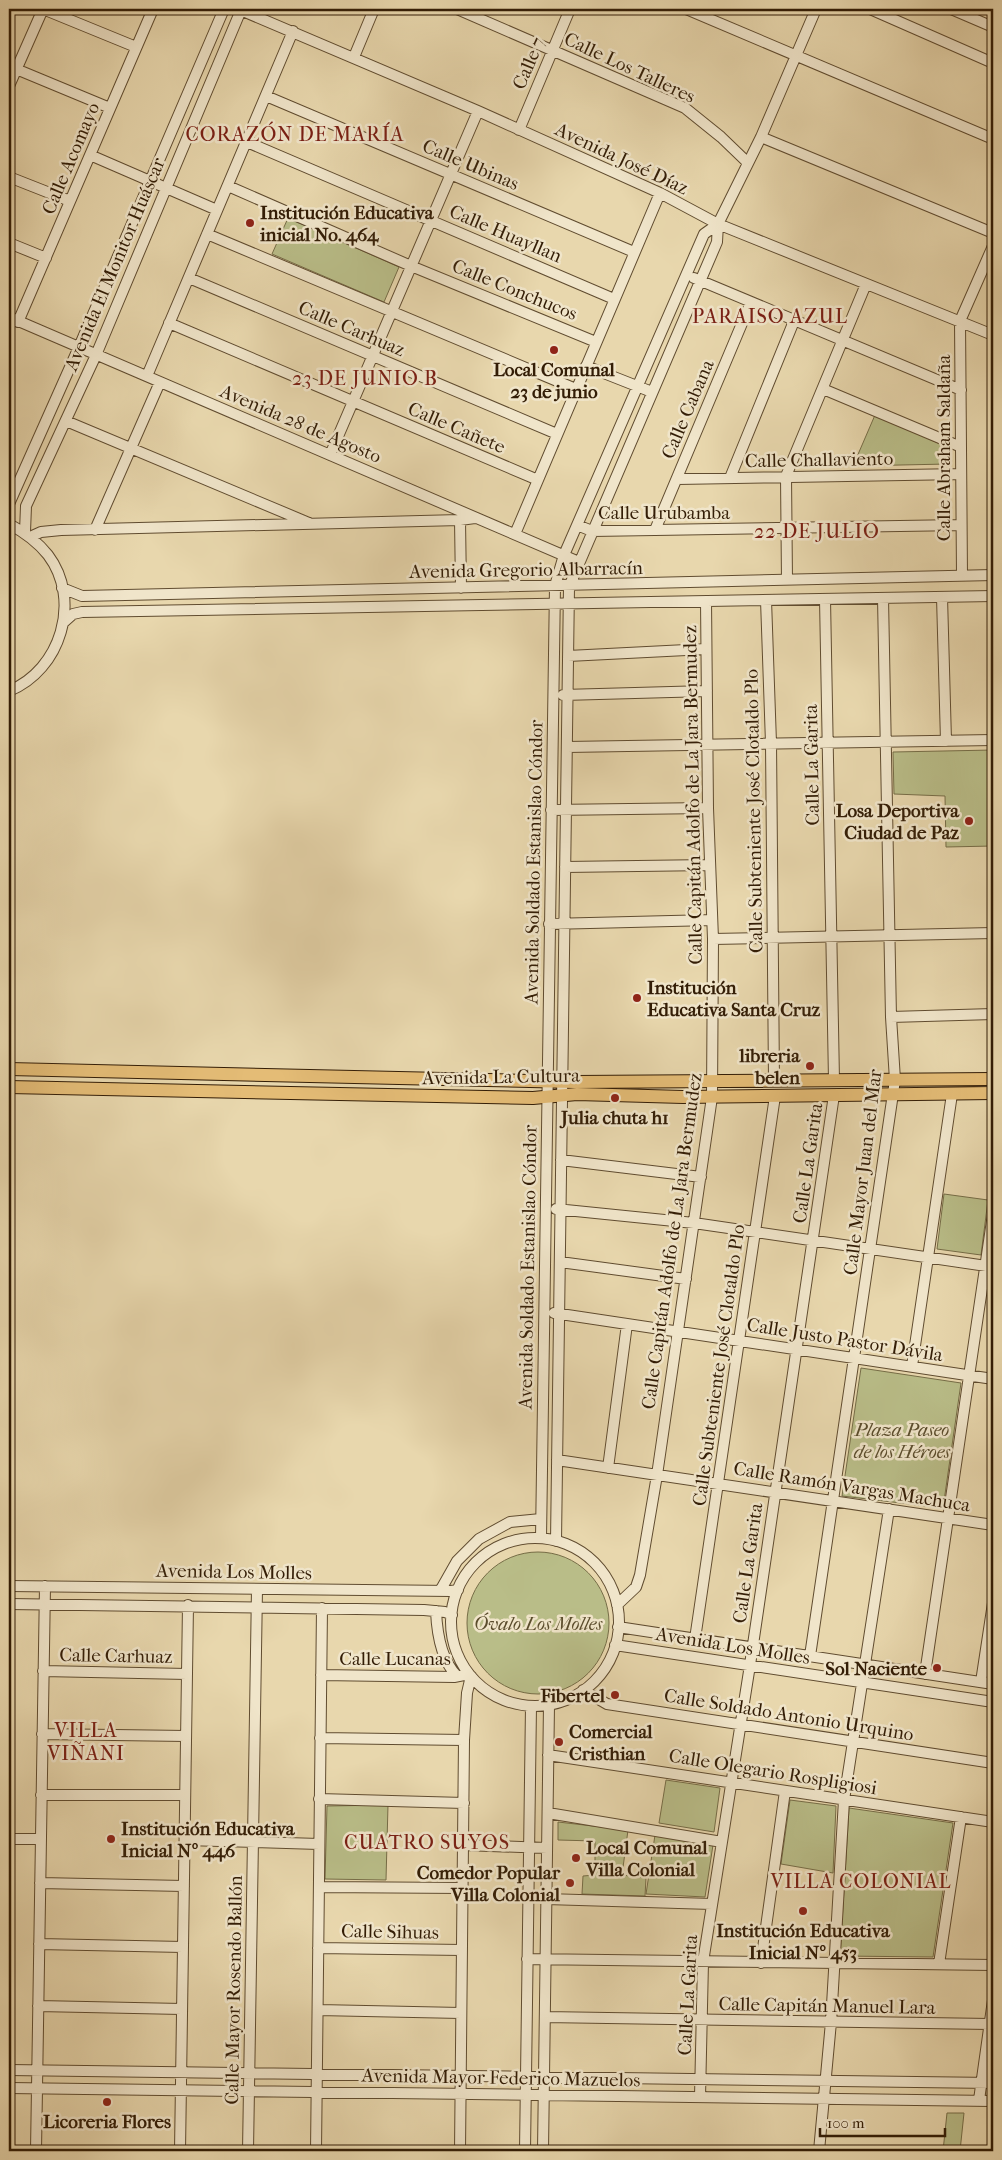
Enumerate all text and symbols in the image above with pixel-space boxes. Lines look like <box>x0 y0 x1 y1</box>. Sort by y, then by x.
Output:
street label: Calle Los Talleres <box>561 28 699 108</box>
street label: Calle 7 <box>508 34 550 93</box>
street label: Calle Acomayo <box>37 99 104 218</box>
street label: Avenida José Díaz <box>551 118 692 199</box>
district label: CORAZÓN DE MARÍA <box>185 121 405 146</box>
street label: Calle Ubinas <box>419 135 522 195</box>
street label: Avenida El Monitor Huáscar <box>60 154 170 375</box>
street label: Calle Huayllan <box>446 200 565 267</box>
place label: Institución Educativa inicial No. 464 <box>259 202 435 246</box>
marker: Institución Educativa inicial No. 464 <box>244 217 256 229</box>
street label: Calle Conchucos <box>449 255 580 325</box>
street label: Calle Carhuaz <box>295 297 408 361</box>
district label: PARAISO AZUL <box>692 305 848 328</box>
marker: Local Comunal 23 de junio <box>548 344 560 356</box>
street label: Calle Abraham Saldaña <box>933 355 955 541</box>
street label: Calle Cabana <box>657 356 719 462</box>
place label: Local Comunal 23 de junio <box>493 359 615 403</box>
district label: 23 DE JUNIO B <box>292 367 438 390</box>
street label: Avenida 28 de Agosto <box>216 380 385 468</box>
street label: Calle Cañete <box>405 398 509 458</box>
street label: Calle Challaviento <box>745 448 894 472</box>
street label: Calle Urubamba <box>598 502 730 524</box>
district label: 22 DE JULIO <box>754 520 880 543</box>
street label: Avenida Gregorio Albarracín <box>408 557 643 583</box>
street label: Calle Capitán Adolfo de La Jara Bermudez <box>679 625 707 965</box>
street label: Calle Subteniente José Clotaldo Plo <box>741 668 767 953</box>
street label: Calle La Garita <box>800 704 824 826</box>
street label: Avenida Soldado Estanislao Cóndor <box>521 719 547 1005</box>
place label: Losa Deportiva Ciudad de Paz <box>836 800 960 844</box>
marker: Losa Deportiva Ciudad de Paz <box>963 815 975 827</box>
place label: Institución Educativa Santa Cruz <box>647 977 821 1021</box>
marker: Institución Educativa Santa Cruz <box>631 992 643 1004</box>
place label: libreria belen <box>739 1045 801 1089</box>
marker: libreria belen <box>804 1060 816 1072</box>
street label: Avenida La Cultura <box>421 1065 580 1089</box>
street label: Calle Mayor Juan del Mar <box>839 1067 887 1276</box>
street label: Calle Capitán Adolfo de La Jara Bermudez <box>637 1072 706 1411</box>
marker: Julia chuta h1 <box>609 1092 621 1104</box>
street label: Calle La Garita <box>789 1101 827 1225</box>
place label: Julia chuta h1 <box>559 1107 669 1129</box>
street label: Avenida Soldado Estanislao Cóndor <box>515 1124 541 1410</box>
street label: Calle Subteniente José Clotaldo Plo <box>688 1223 750 1507</box>
street label: Calle Justo Pastor Dávila <box>745 1314 945 1366</box>
park label: Plaza Paseo de los Héroes <box>854 1419 951 1463</box>
street label: Calle Ramón Vargas Machuca <box>732 1457 972 1517</box>
street label: Calle La Garita <box>729 1501 767 1625</box>
street label: Avenida Los Molles <box>155 1560 312 1584</box>
park label: Óvalo Los Molles <box>474 1612 603 1635</box>
street label: Avenida Los Molles <box>653 1623 812 1669</box>
street label: Calle Carhuaz <box>59 1644 173 1668</box>
street label: Calle Lucanas <box>339 1648 451 1670</box>
place label: Sol Naciente <box>825 1658 928 1680</box>
marker: Sol Naciente <box>931 1662 943 1674</box>
street label: Calle Soldado Antonio Urquino <box>663 1684 916 1746</box>
place label: Fibertel <box>539 1685 606 1707</box>
marker: Fibertel <box>609 1689 621 1701</box>
district label: VILLA VIÑANI <box>46 1719 125 1765</box>
place label: Comercial Cristhian <box>569 1721 653 1765</box>
marker: Comercial Cristhian <box>553 1736 565 1748</box>
street label: Calle Olegario Rospligiosi <box>667 1745 879 1799</box>
place label: Institución Educativa Inicial Nº 446 <box>121 1818 296 1862</box>
district label: CUATRO SUYOS <box>344 1831 510 1854</box>
marker: Institución Educativa Inicial Nº 446 <box>105 1833 117 1845</box>
place label: Local Comunal Villa Colonial <box>585 1837 708 1881</box>
marker: Local Comunal Villa Colonial <box>570 1852 582 1864</box>
place label: Comedor Popular Villa Colonial <box>417 1862 561 1906</box>
district label: VILLA COLONIAL <box>769 1870 952 1893</box>
street label: Calle Mayor Rosendo Ballón <box>221 1875 247 2105</box>
marker: Comedor Popular Villa Colonial <box>564 1877 576 1889</box>
marker: Institución Educativa Inicial Nº 453 <box>797 1905 809 1917</box>
street label: Calle Sihuas <box>341 1920 439 1944</box>
place label: Institución Educativa Inicial Nº 453 <box>716 1920 891 1964</box>
street label: Calle La Garita <box>674 1934 702 2056</box>
street label: Calle Capitán Manuel Lara <box>718 1993 936 2019</box>
street label: Avenida Mayor Federico Mazuelos <box>360 2065 640 2091</box>
marker: Licoreria Flores <box>101 2096 113 2108</box>
scale bar <box>820 2105 944 2137</box>
place label: Licoreria Flores <box>43 2111 171 2133</box>
text: 100 m <box>827 2114 865 2132</box>

